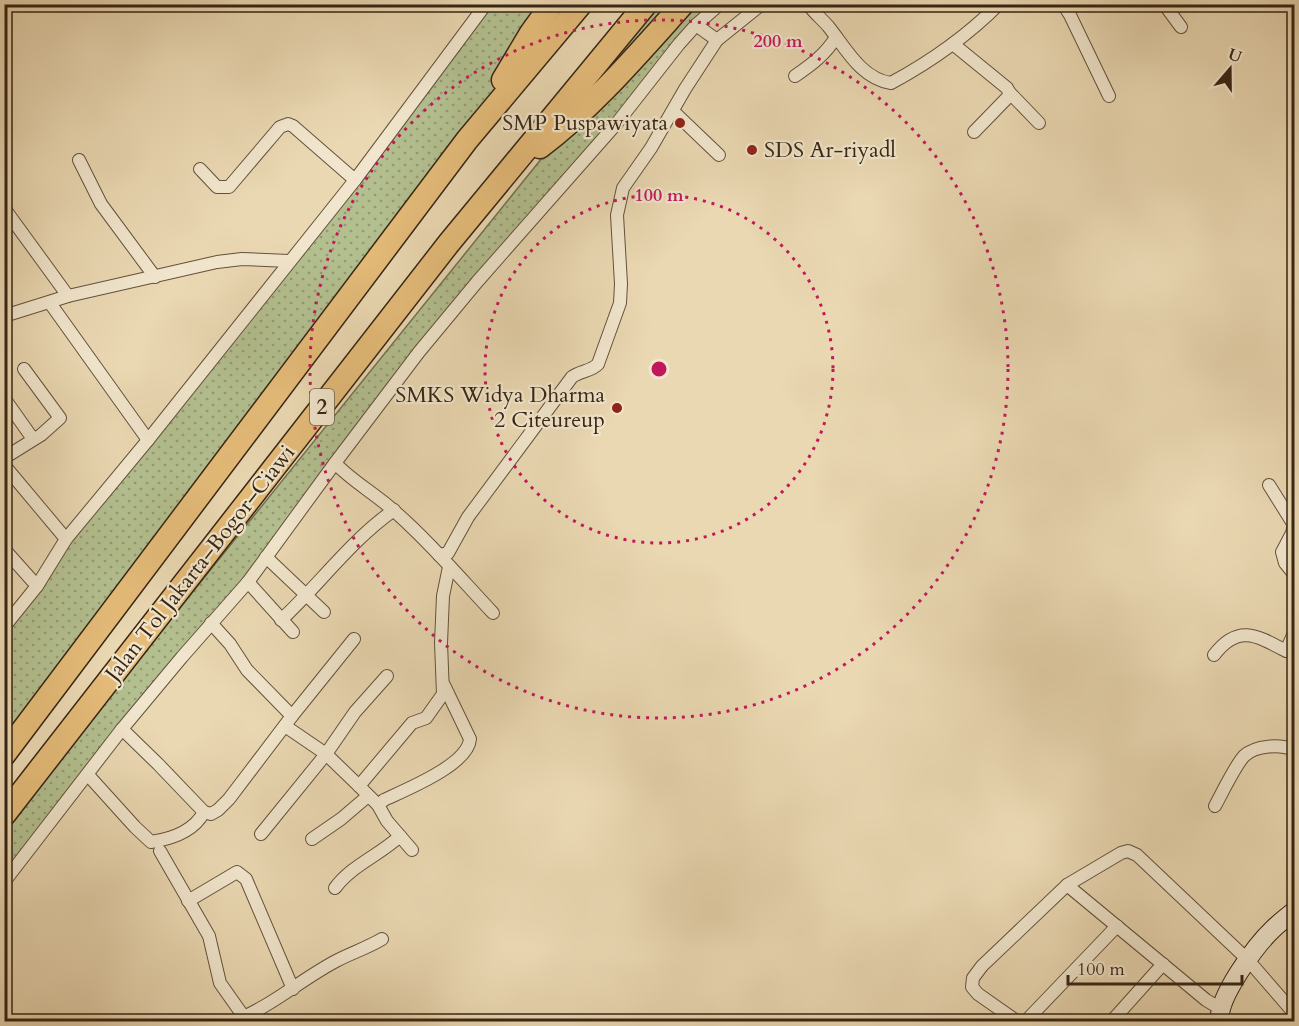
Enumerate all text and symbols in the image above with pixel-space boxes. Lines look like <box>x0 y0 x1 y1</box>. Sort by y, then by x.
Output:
text: 200 m <box>753 29 803 54</box>
north arrow <box>1200 39 1260 99</box>
text: U <box>1225 43 1245 68</box>
place label: SMP Puspawiyata <box>502 108 668 138</box>
marker: SMP Puspawiyata <box>673 116 687 130</box>
place label: SDS Ar-riyadl <box>764 135 896 165</box>
marker: SDS Ar-riyadl <box>745 143 759 157</box>
text: 100 m <box>634 183 684 208</box>
centre of rings <box>649 359 669 379</box>
place label: SMKS Widya Dharma 2 Citeureup <box>395 380 605 435</box>
road number: 2 <box>310 389 334 425</box>
marker: SMKS Widya Dharma 2 Citeureup <box>610 401 624 415</box>
street label: Jalan Tol Jakarta–Bogor–Ciawi <box>96 439 302 690</box>
scale bar <box>1068 948 1242 986</box>
text: 100 m <box>1077 957 1125 982</box>

